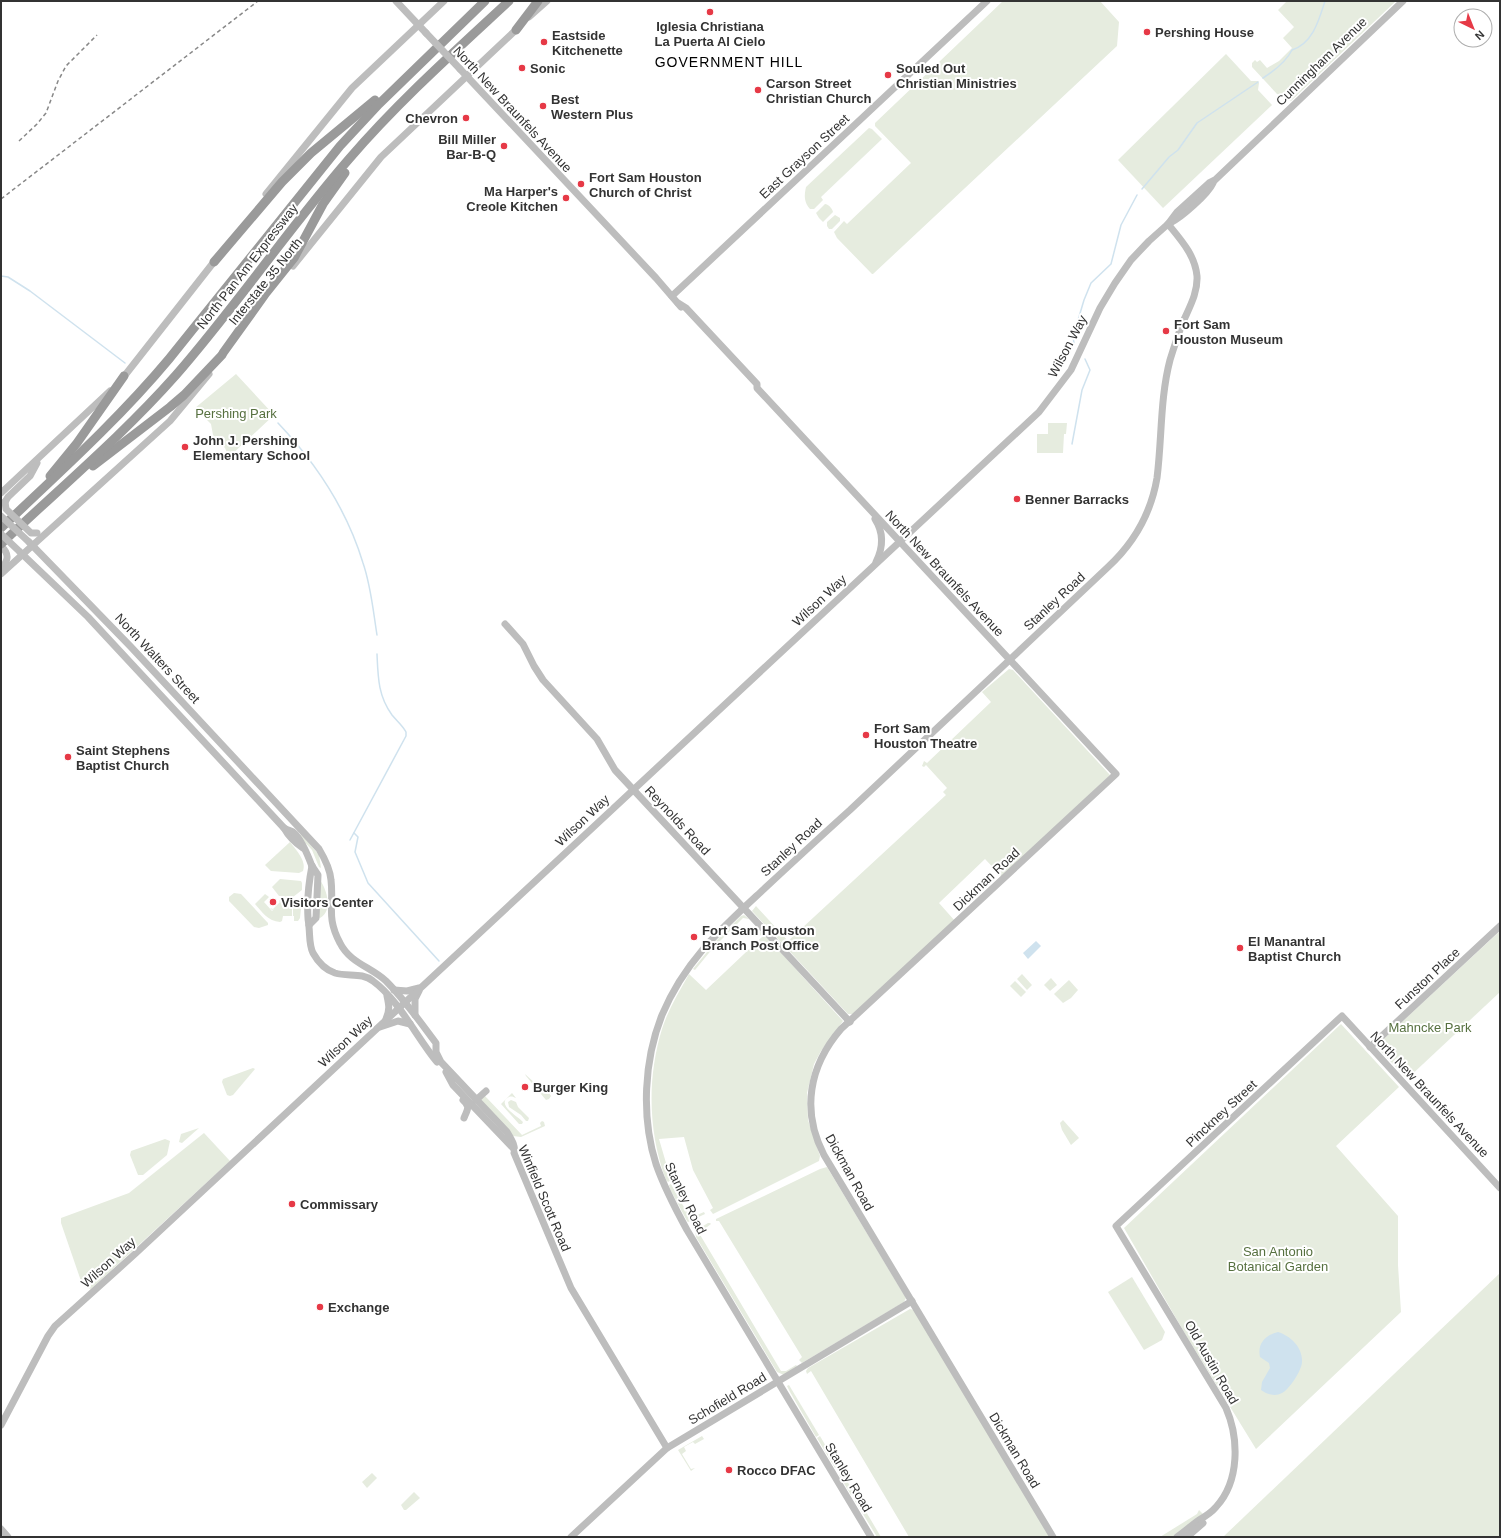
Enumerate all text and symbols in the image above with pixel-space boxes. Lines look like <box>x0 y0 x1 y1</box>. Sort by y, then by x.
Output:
marker: Iglesia Christiana La Puerta Al Cielo <box>705 7 715 17</box>
north arrow <box>1453 8 1493 48</box>
street label: Cunningham Avenue <box>1273 14 1370 109</box>
place label: Iglesia Christiana La Puerta Al Cielo <box>655 19 765 49</box>
place label: Pershing House <box>1155 25 1254 40</box>
marker: Pershing House <box>1142 27 1152 37</box>
place label: Eastside Kitchenette <box>552 28 623 58</box>
text: N <box>1473 28 1487 42</box>
marker: Eastside Kitchenette <box>539 37 549 47</box>
street label: North New Braunfels Avenue <box>450 43 575 175</box>
district label: GOVERNMENT HILL <box>655 54 803 70</box>
place label: Sonic <box>530 61 565 76</box>
place label: Souled Out Christian Ministries <box>896 61 1017 91</box>
marker: Sonic <box>517 63 527 73</box>
marker: Souled Out Christian Ministries <box>883 70 893 80</box>
place label: Carson Street Christian Church <box>766 76 872 106</box>
marker: Carson Street Christian Church <box>753 85 763 95</box>
place label: Best Western Plus <box>551 92 633 122</box>
marker: Best Western Plus <box>538 101 548 111</box>
place label: Chevron <box>405 111 458 126</box>
street label: East Grayson Street <box>756 111 853 202</box>
marker: Chevron <box>461 113 471 123</box>
place label: Bill Miller Bar-B-Q <box>438 132 496 162</box>
marker: Bill Miller Bar-B-Q <box>499 141 509 151</box>
place label: Fort Sam Houston Church of Christ <box>589 170 702 200</box>
marker: Fort Sam Houston Church of Christ <box>576 179 586 189</box>
place label: Ma Harper's Creole Kitchen <box>466 184 558 214</box>
marker: Ma Harper's Creole Kitchen <box>561 193 571 203</box>
street label: North Pan Am Expressway <box>194 200 301 332</box>
street label: Interstate 35 North <box>226 235 305 328</box>
street label: Wilson Way <box>1045 312 1090 380</box>
place label: Fort Sam Houston Museum <box>1174 317 1283 347</box>
marker: Fort Sam Houston Museum <box>1161 326 1171 336</box>
park label: Pershing Park <box>195 406 277 421</box>
place label: John J. Pershing Elementary School <box>193 433 310 463</box>
marker: John J. Pershing Elementary School <box>180 442 190 452</box>
place label: Benner Barracks <box>1025 492 1129 507</box>
marker: Benner Barracks <box>1012 494 1022 504</box>
street label: North New Braunfels Avenue <box>882 507 1007 639</box>
street label: Stanley Road <box>1021 569 1088 633</box>
street label: Wilson Way <box>789 571 850 629</box>
street label: North Walters Street <box>112 610 203 707</box>
place label: Fort Sam Houston Theatre <box>874 721 977 751</box>
marker: Fort Sam Houston Theatre <box>861 730 871 740</box>
place label: Saint Stephens Baptist Church <box>76 743 170 773</box>
marker: Saint Stephens Baptist Church <box>63 752 73 762</box>
street label: Reynolds Road <box>642 783 713 858</box>
street label: Wilson Way <box>552 791 613 849</box>
street label: Stanley Road <box>758 815 825 879</box>
street label: Dickman Road <box>950 845 1023 914</box>
place label: Visitors Center <box>281 895 373 910</box>
marker: Visitors Center <box>268 897 278 907</box>
place label: Fort Sam Houston Branch Post Office <box>702 923 819 953</box>
marker: Fort Sam Houston Branch Post Office <box>689 932 699 942</box>
place label: El Manantral Baptist Church <box>1248 934 1341 964</box>
marker: El Manantral Baptist Church <box>1235 943 1245 953</box>
street label: Funston Place <box>1392 945 1463 1012</box>
street label: Wilson Way <box>315 1012 376 1070</box>
park label: Mahncke Park <box>1388 1020 1472 1035</box>
street label: North New Braunfels Avenue <box>1367 1028 1492 1160</box>
street label: Pinckney Street <box>1183 1077 1260 1150</box>
place label: Burger King <box>533 1080 608 1095</box>
marker: Burger King <box>520 1082 530 1092</box>
street label: Dickman Road <box>822 1131 877 1213</box>
street label: Winfield Scott Road <box>515 1143 574 1254</box>
street label: Stanley Road <box>662 1160 709 1237</box>
place label: Commissary <box>300 1197 379 1212</box>
marker: Commissary <box>287 1199 297 1209</box>
street label: Wilson Way <box>78 1234 139 1291</box>
park label: San Antonio Botanical Garden <box>1228 1244 1328 1274</box>
place label: Exchange <box>328 1300 389 1315</box>
marker: Exchange <box>315 1302 325 1312</box>
street label: Old Austin Road <box>1182 1318 1242 1407</box>
street label: Schofield Road <box>686 1369 769 1428</box>
street label: Dickman Road <box>986 1410 1043 1491</box>
street label: Stanley Road <box>822 1440 875 1515</box>
place label: Rocco DFAC <box>737 1463 816 1478</box>
marker: Rocco DFAC <box>724 1465 734 1475</box>

